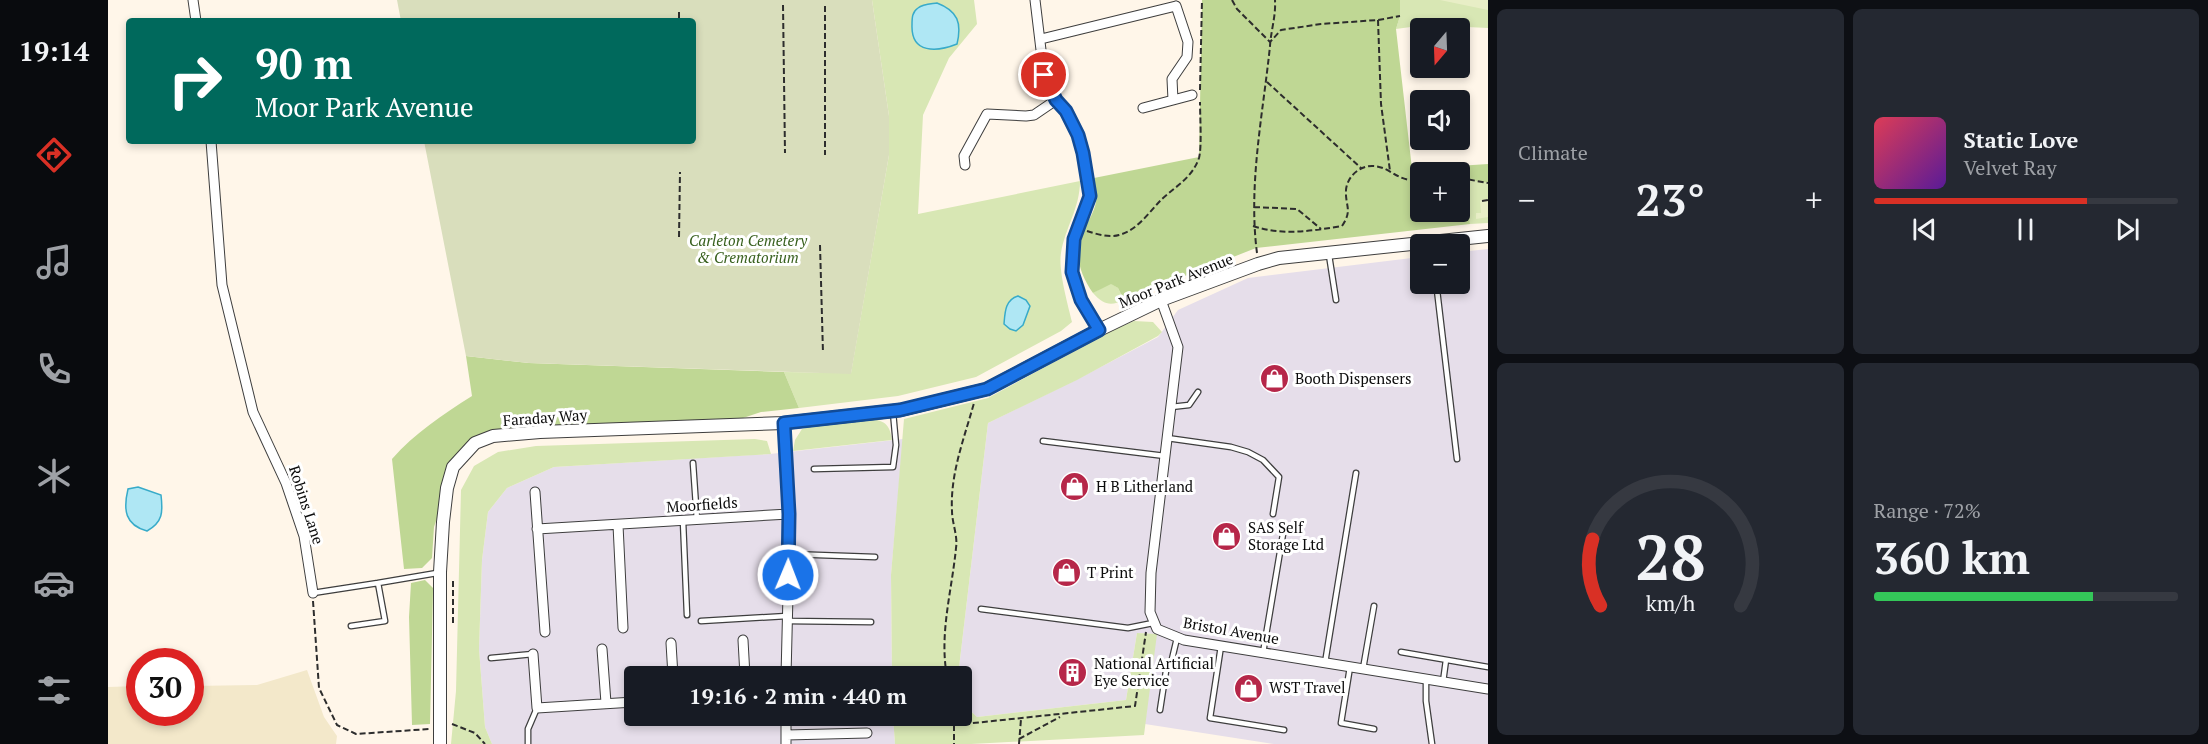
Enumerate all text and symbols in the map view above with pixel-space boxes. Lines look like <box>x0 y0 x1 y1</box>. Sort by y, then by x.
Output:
north arrow <box>1410 18 1470 78</box>
map controls <box>1410 18 1470 294</box>
text: 19:14 <box>19 33 89 69</box>
text: 90 m <box>255 35 353 91</box>
icon: right <box>156 42 234 120</box>
pin <box>1018 49 1069 100</box>
icon: arrive <box>1027 58 1060 91</box>
text: Moor Park Avenue <box>255 89 474 125</box>
button: sound <box>1410 90 1470 150</box>
text: Static Love <box>1964 125 2078 154</box>
icon: directions <box>33 134 75 176</box>
text: Climate <box>1518 139 1588 166</box>
text: Velvet Ray <box>1964 154 2057 181</box>
button: + <box>1410 162 1470 222</box>
text: 23° <box>1636 169 1705 229</box>
text: − <box>1518 178 1536 221</box>
text: + <box>1805 178 1823 221</box>
icon: previous <box>1908 213 1941 246</box>
icon: pause <box>2009 213 2042 246</box>
icon: next <box>2111 213 2144 246</box>
park label: Carleton Cemetery & Crematorium <box>689 230 808 267</box>
button: − <box>1410 234 1470 294</box>
icon: music <box>33 241 75 283</box>
street label: Moor Park Avenue <box>1116 248 1236 312</box>
icon: phone <box>33 348 75 390</box>
shop icon: Booth Dispensers <box>1258 363 1290 395</box>
place label: Booth Dispensers <box>1295 368 1412 388</box>
street label: Faraday Way <box>502 404 588 430</box>
icon: climate <box>33 455 75 497</box>
street label: Robins Lane <box>285 463 329 547</box>
shop icon: H B Litherland <box>1059 471 1091 503</box>
place label: H B Litherland <box>1096 476 1193 496</box>
street label: Moorfields <box>666 492 738 516</box>
text: Range · 72% <box>1874 497 1981 524</box>
text: 28 <box>1635 515 1706 598</box>
place label: SAS Self Storage Ltd <box>1248 517 1324 554</box>
shop icon: SAS Self Storage Ltd <box>1211 521 1243 553</box>
text: 360 km <box>1874 527 2030 587</box>
position arrow <box>756 543 820 607</box>
shop icon: T Print <box>1050 557 1082 589</box>
icon: car <box>33 562 75 604</box>
place label: T Print <box>1087 562 1134 582</box>
text: km/h <box>1645 589 1695 617</box>
street label: Bristol Avenue <box>1182 612 1281 648</box>
speed limit sign: 30 <box>126 648 204 726</box>
place label: National Artificial Eye Service <box>1094 653 1214 690</box>
building icon: National Artificial Eye Service <box>1057 657 1089 689</box>
icon: filters <box>33 669 75 711</box>
shop icon: WST Travel <box>1232 672 1264 704</box>
place label: WST Travel <box>1269 677 1346 697</box>
text: 19:16 · 2 min · 440 m <box>689 681 907 710</box>

